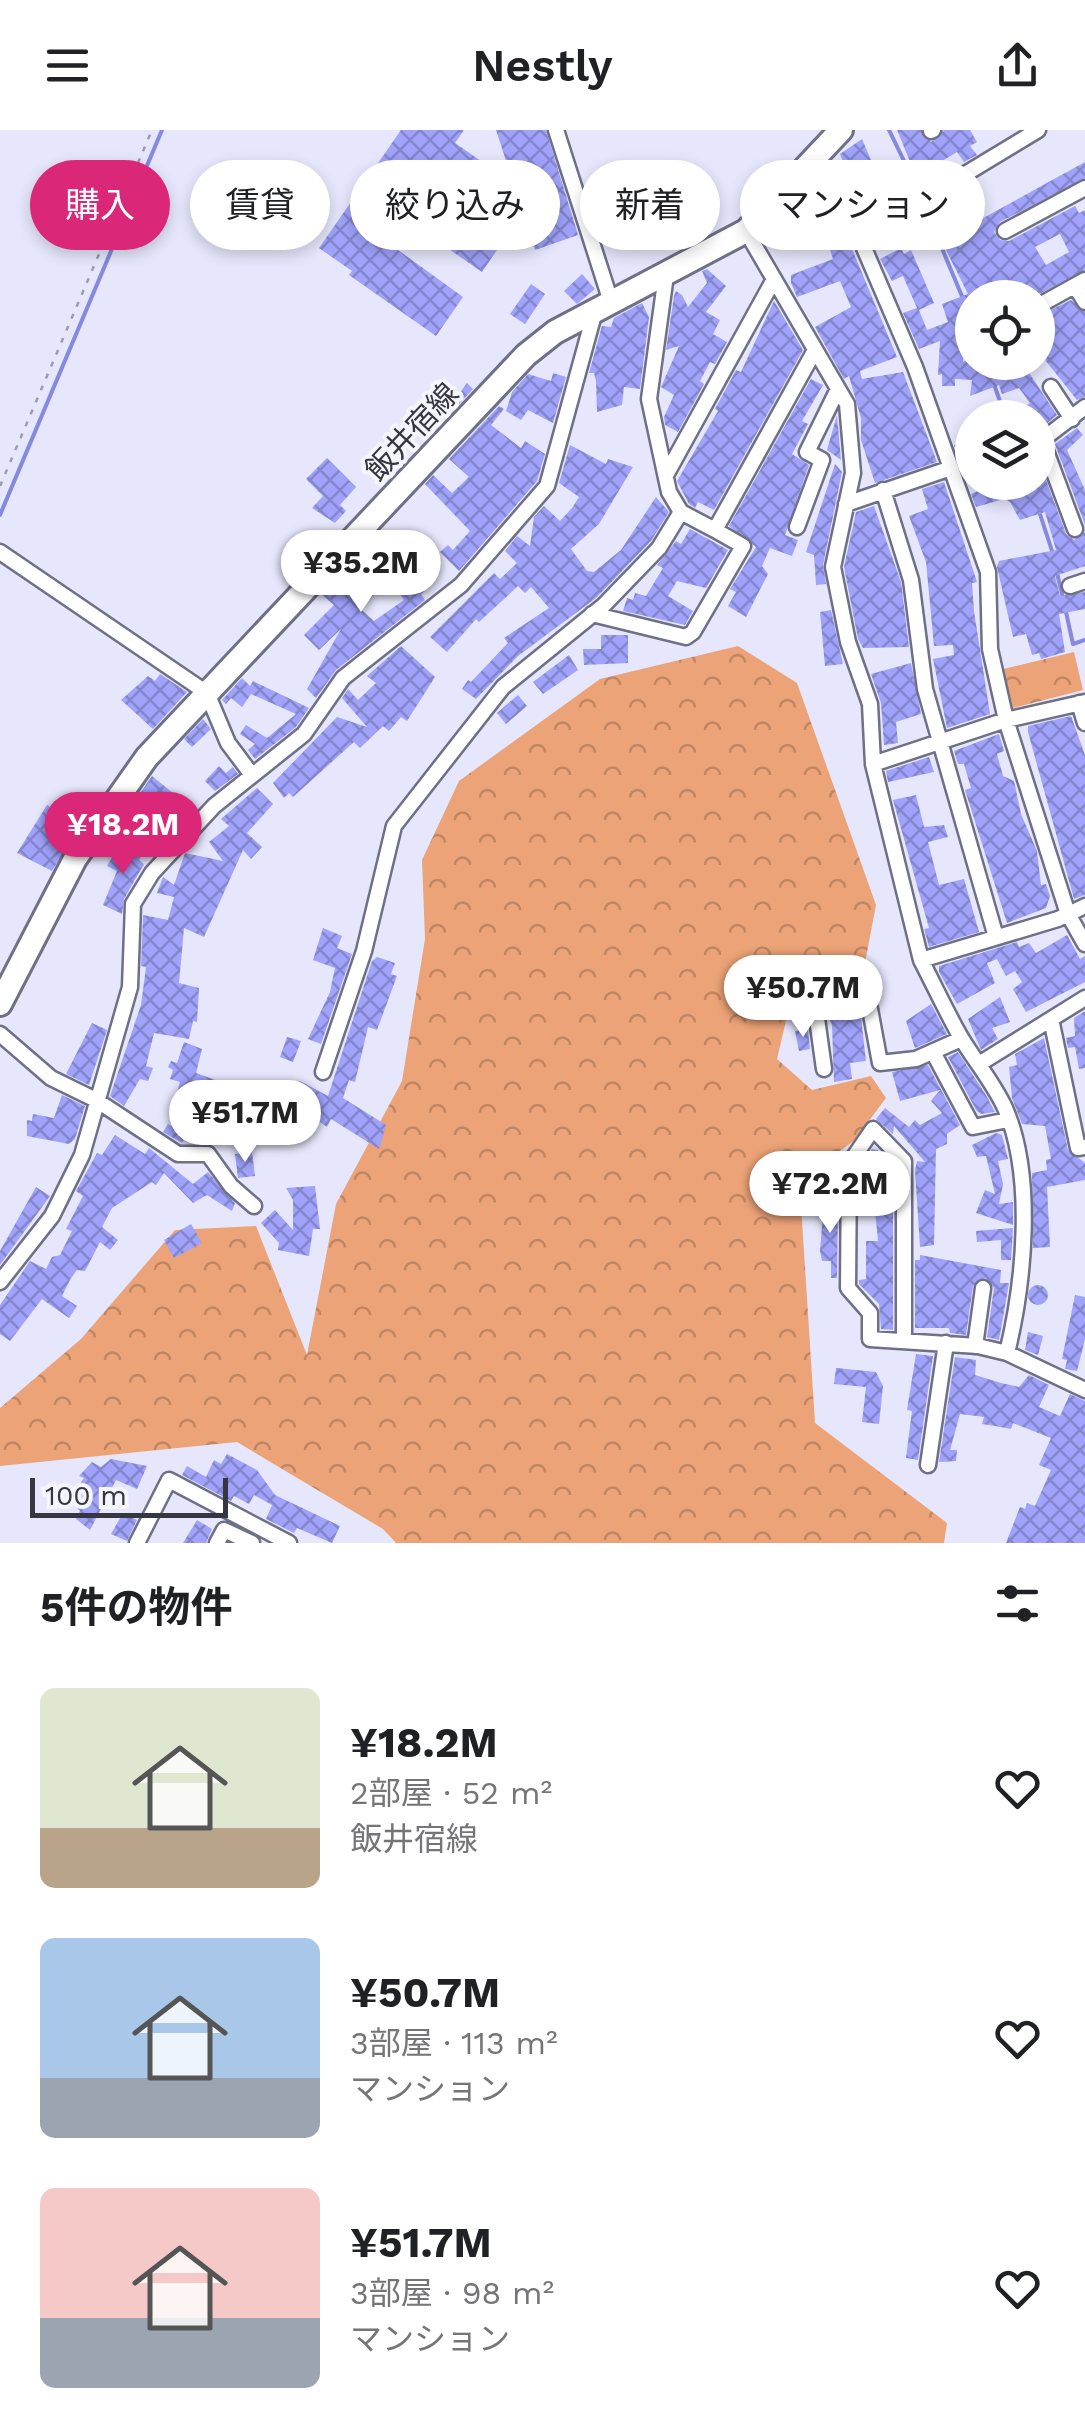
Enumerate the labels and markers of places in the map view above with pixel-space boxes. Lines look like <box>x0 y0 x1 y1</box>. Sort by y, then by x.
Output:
pin: ¥35.2M <box>280 530 442 615</box>
pin: ¥18.2M <box>42 792 204 877</box>
pin: ¥50.7M <box>722 955 884 1040</box>
pin: ¥51.7M <box>164 1080 326 1165</box>
pin: ¥72.2M <box>749 1151 911 1236</box>

